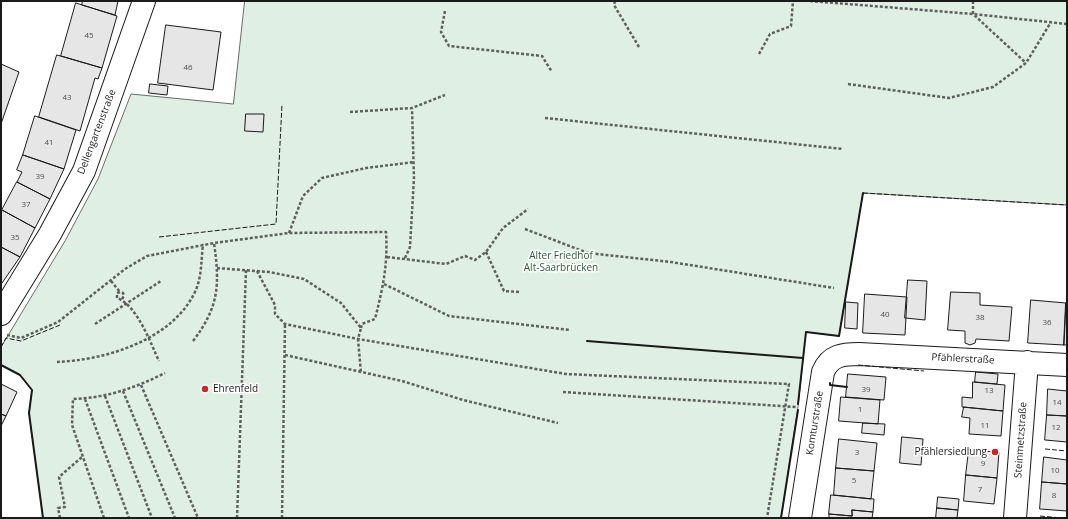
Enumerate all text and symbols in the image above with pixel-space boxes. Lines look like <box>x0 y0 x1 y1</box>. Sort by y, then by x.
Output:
house number: 45 <box>84 31 94 41</box>
house number: 46 <box>183 63 193 73</box>
street label: Dellengartenstraße <box>75 88 119 176</box>
house number: 43 <box>62 93 72 103</box>
house number: 41 <box>44 138 54 148</box>
house number: 39 <box>35 172 45 182</box>
house number: 37 <box>21 200 31 210</box>
house number: 35 <box>10 233 20 243</box>
park label: Alter Friedhof Alt-Saarbrücken <box>524 250 598 274</box>
house number: 40 <box>880 310 890 320</box>
house number: 38 <box>975 313 985 323</box>
house number: 36 <box>1042 318 1052 328</box>
street label: Pfählerstraße <box>931 351 995 367</box>
place label: Ehrenfeld <box>213 383 258 395</box>
marker: Ehrenfeld <box>200 384 210 394</box>
house number: 39 <box>861 385 871 395</box>
house number: 13 <box>984 386 994 396</box>
street label: Komturstraße <box>804 390 826 456</box>
house number: 14 <box>1052 398 1062 408</box>
street label: Steinmetzstraße <box>1012 402 1030 478</box>
house number: 1 <box>858 405 862 415</box>
house number: 11 <box>980 421 990 431</box>
house number: 12 <box>1051 423 1061 433</box>
place label: Pfählersiedlung <box>914 446 987 458</box>
marker: Pfählersiedlung <box>990 447 1000 457</box>
house number: 3 <box>855 448 859 458</box>
house number: 9 <box>981 459 985 469</box>
house number: 10 <box>1050 466 1060 476</box>
house number: 5 <box>852 476 856 486</box>
house number: 7 <box>978 485 982 495</box>
house number: 8 <box>1052 491 1056 501</box>

